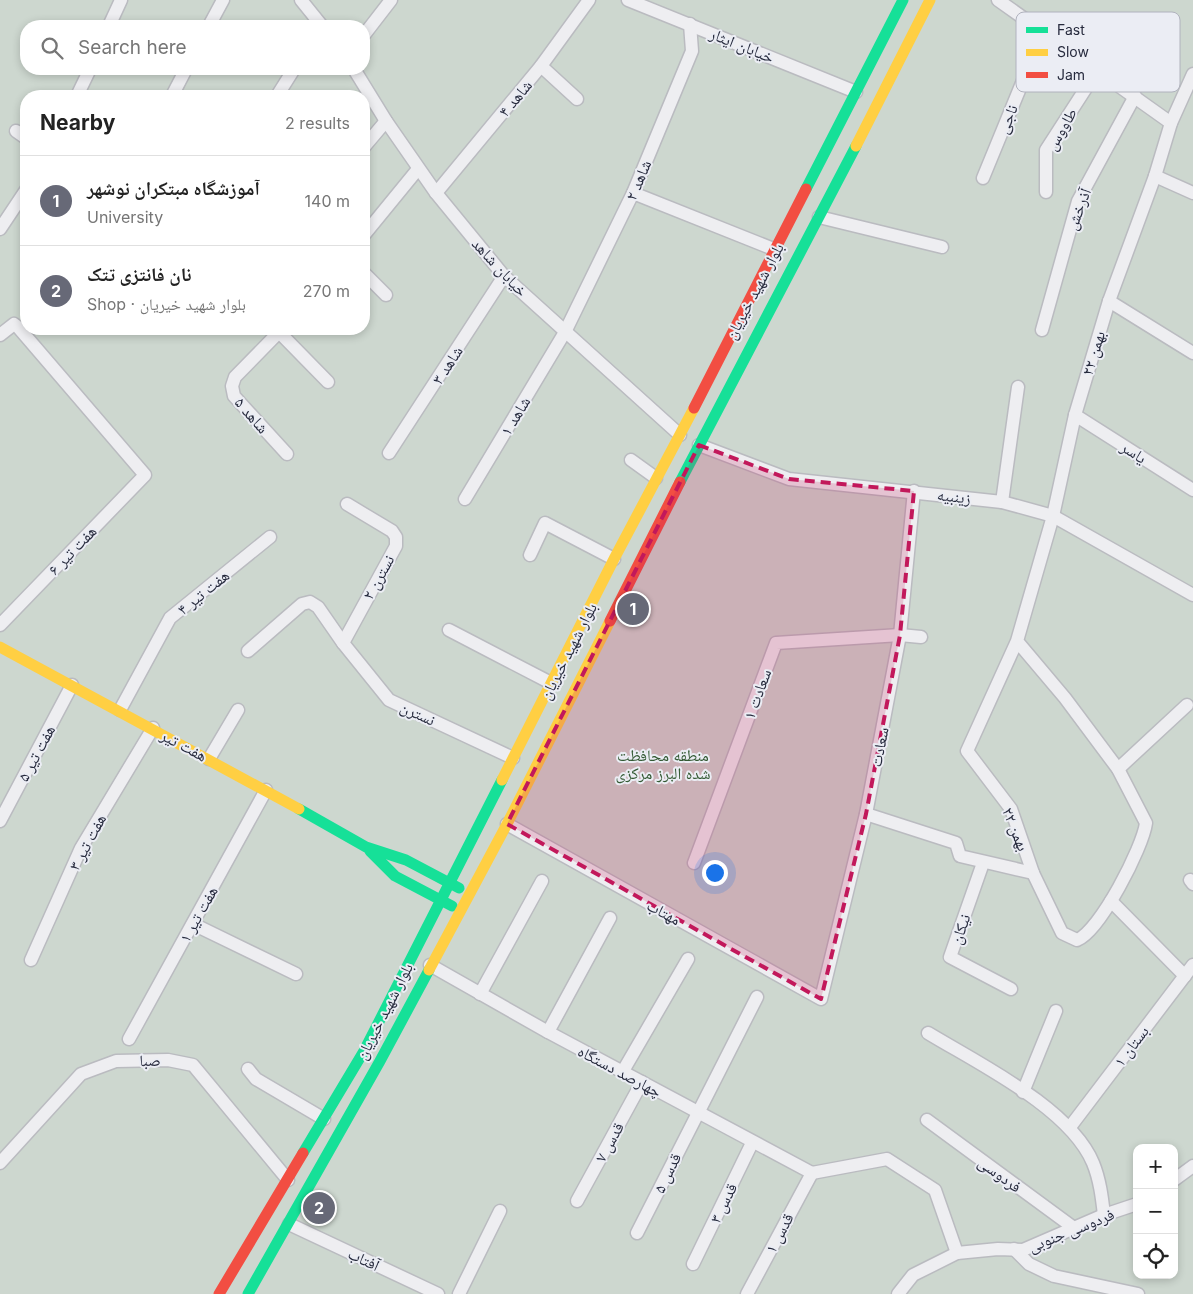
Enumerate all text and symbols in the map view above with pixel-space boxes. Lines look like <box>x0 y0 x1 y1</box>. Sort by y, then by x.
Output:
legend <box>1016 12 1180 92</box>
search box <box>20 20 370 75</box>
text: Fast <box>1057 21 1085 38</box>
street label: خیابان ایثار <box>706 23 777 68</box>
icon: search <box>38 34 66 62</box>
text: Search here <box>78 36 187 59</box>
text: Slow <box>1057 43 1089 60</box>
text: Jam <box>1057 66 1085 83</box>
street label: شاهد ۴ <box>494 75 536 121</box>
street label: ناجی <box>992 102 1023 137</box>
street label: طاووس <box>1041 104 1082 154</box>
text: Nearby <box>40 110 115 135</box>
text: 2 results <box>285 113 350 133</box>
street label: شاهد ۲ <box>621 157 655 203</box>
text: آموزشگاه مبتکران نوشهر <box>87 177 260 200</box>
street label: آذرخش <box>1061 184 1096 233</box>
text: 1 <box>53 191 59 211</box>
text: 140 m <box>305 191 350 211</box>
text: University <box>87 207 163 227</box>
street label: خیابان شاهد <box>467 234 532 301</box>
street label: بلوار شهید خیریان <box>720 239 789 343</box>
text: نان فانتزی تتک <box>87 263 191 286</box>
text: 2 <box>51 281 61 301</box>
text: 270 m <box>303 281 350 301</box>
text: Shop · بلوار شهید خیریان <box>87 294 246 314</box>
street label: ۲۲ بهمن <box>1077 328 1110 378</box>
street label: شاهد ۳ <box>427 342 467 388</box>
street label: شاهد ۵ <box>231 393 273 437</box>
street label: شاهد ۱ <box>496 393 534 439</box>
street label: یاسر <box>1117 436 1151 468</box>
street label: زینبیه <box>936 484 972 508</box>
street label: هفت تیر ۶ <box>44 521 100 579</box>
street label: نسترن ۲ <box>358 551 399 603</box>
street label: هفت تیر ۴ <box>173 565 233 619</box>
pin: 1 <box>617 590 649 628</box>
street label: بلوار شهید خیریان <box>535 599 602 703</box>
street label: سعادت ۱ <box>739 666 775 722</box>
street label: نسترن <box>397 696 439 731</box>
street label: هفت تیر ۵ <box>13 721 59 785</box>
street label: هفت تیر <box>157 724 211 765</box>
street label: سعادت <box>865 725 893 769</box>
park label: منطقه محافظت شده البرز مرکزی <box>616 745 710 784</box>
street label: ۲۲ بهمن <box>997 804 1034 854</box>
street label: هفت تیر ۳ <box>64 810 110 874</box>
your location <box>702 860 728 886</box>
street label: هفت تیر ۱ <box>174 882 222 946</box>
street label: مهتاب <box>644 895 684 929</box>
street label: نیکان <box>946 911 975 947</box>
street label: بلوار شهید خیریان <box>351 959 418 1063</box>
street label: بستان ۱ <box>1109 1022 1154 1071</box>
street label: چهارصد دستگاه <box>575 1041 665 1101</box>
street label: صبا <box>139 1050 161 1070</box>
street label: قدس ۷ <box>590 1119 629 1166</box>
map controls <box>1133 1144 1178 1279</box>
button: + <box>1133 1144 1178 1189</box>
street label: قدس ۵ <box>649 1150 686 1197</box>
street label: فردوسی <box>974 1152 1026 1197</box>
street label: قدس ۳ <box>705 1180 742 1227</box>
pin: 2 <box>303 1189 335 1227</box>
button: − <box>1133 1189 1178 1234</box>
street label: فردوسی جنوبی <box>1025 1204 1117 1257</box>
street label: قدس ۱ <box>760 1210 799 1257</box>
button: locate <box>1133 1234 1178 1279</box>
street label: آفتاب <box>345 1243 384 1275</box>

